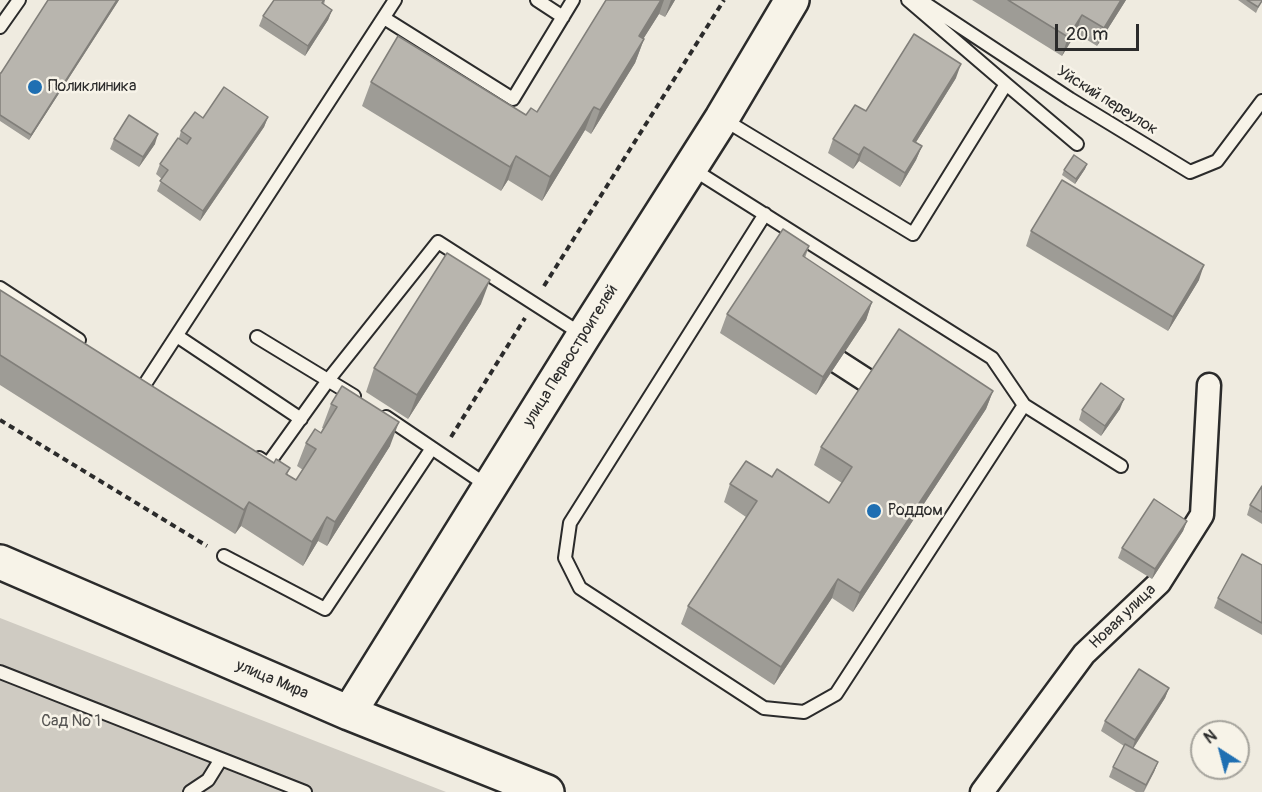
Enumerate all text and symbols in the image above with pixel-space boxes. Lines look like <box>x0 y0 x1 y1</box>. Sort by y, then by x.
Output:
scale bar <box>1058 12 1142 50</box>
text: 20 m <box>1066 23 1108 46</box>
street label: Уйский переулок <box>1053 62 1161 140</box>
place label: Поликлиника <box>48 77 136 97</box>
marker: Поликлиника <box>26 78 44 96</box>
street label: улица Первостроителей <box>519 281 623 431</box>
place label: Роддом <box>888 501 943 521</box>
marker: Роддом <box>865 502 883 520</box>
street label: Новая улица <box>1086 581 1160 653</box>
street label: улица Мира <box>233 656 311 704</box>
park label: Сад № 1 <box>41 712 101 732</box>
north arrow <box>1190 720 1250 780</box>
text: N <box>1200 726 1221 748</box>

